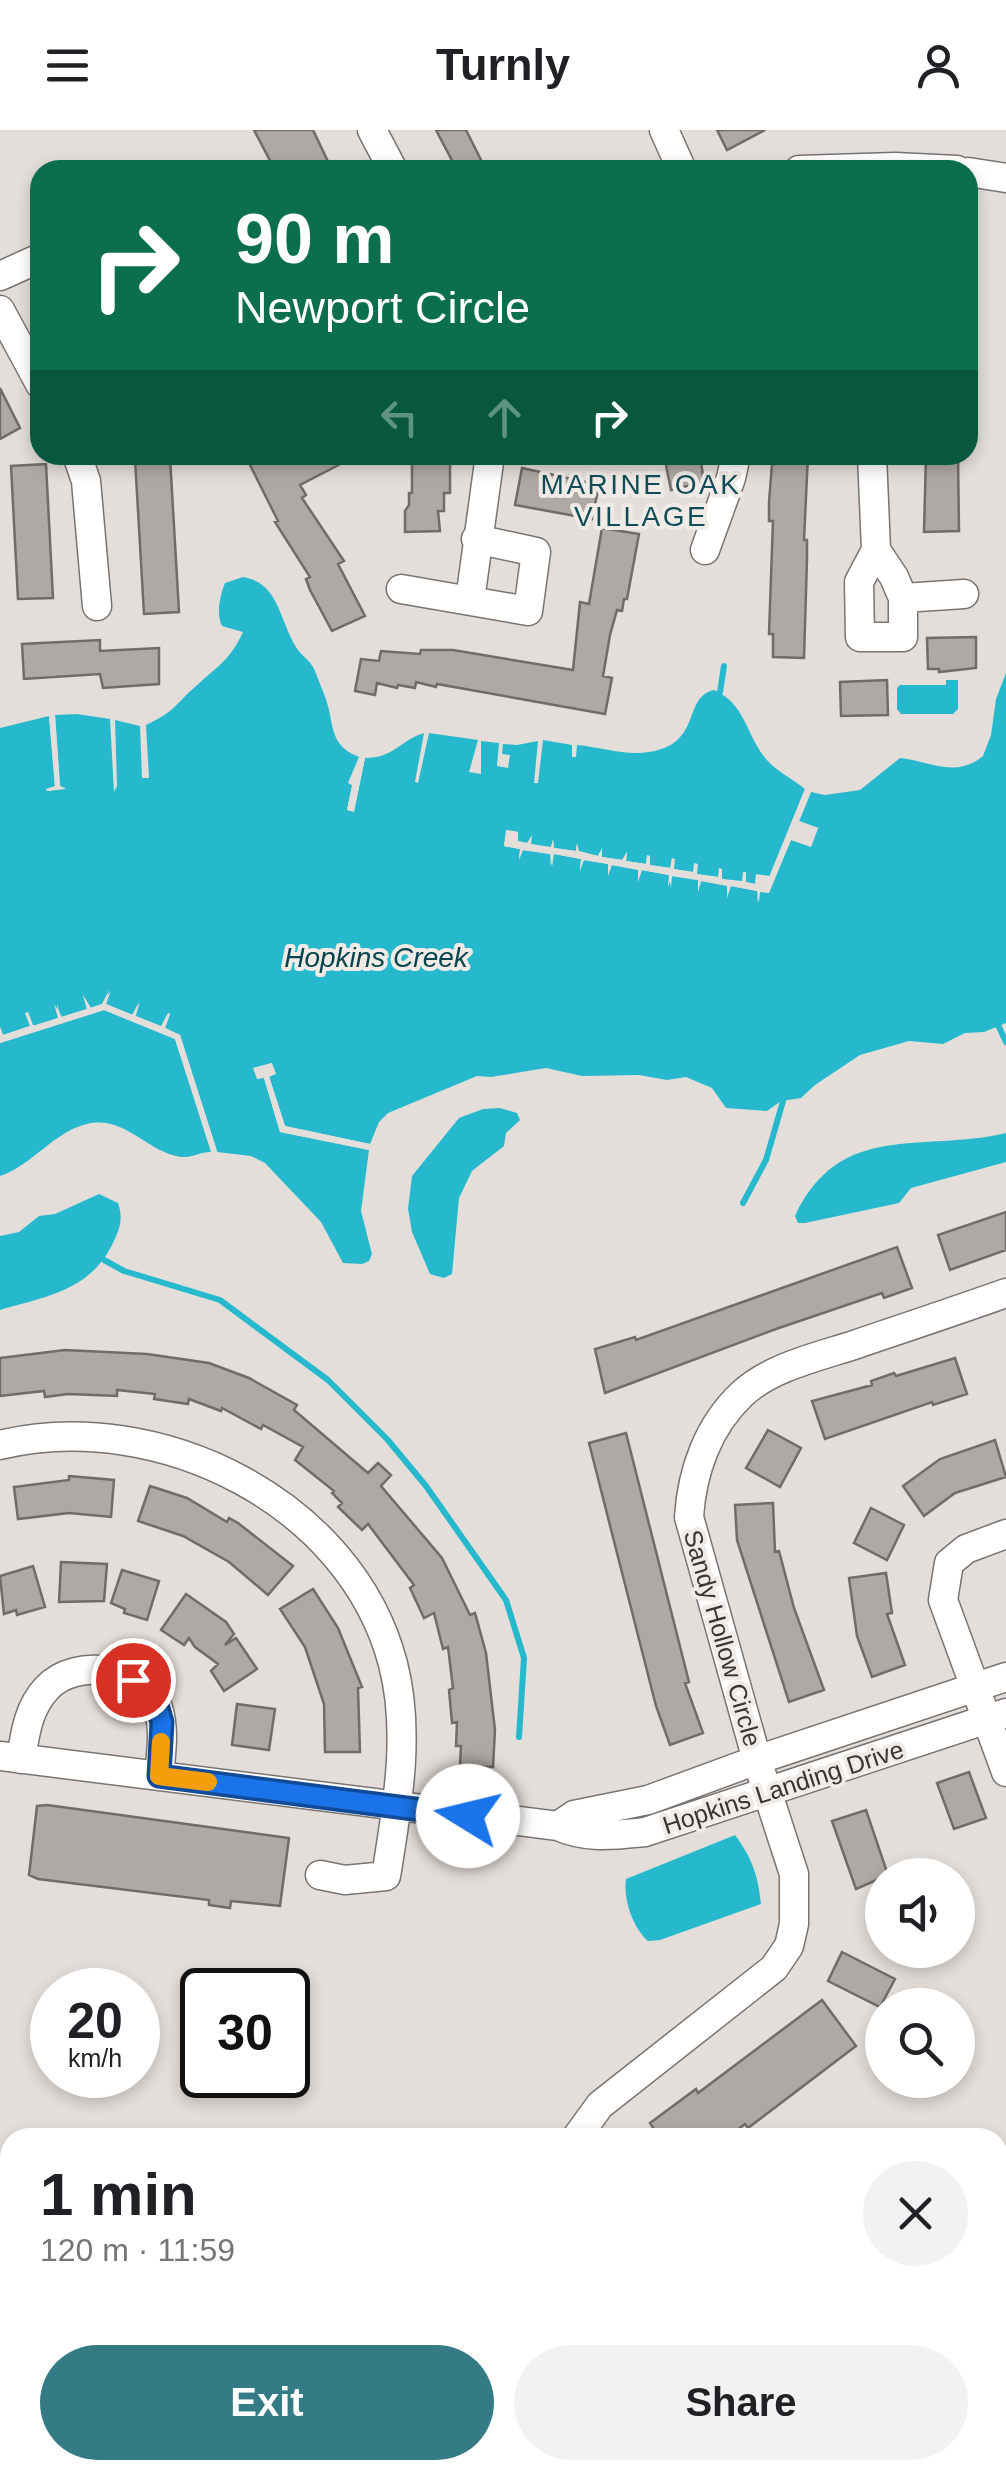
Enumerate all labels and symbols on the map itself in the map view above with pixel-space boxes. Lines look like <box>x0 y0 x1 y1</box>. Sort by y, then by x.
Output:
district label: MARINE OAK VILLAGE <box>541 469 741 532</box>
water label: Hopkins Creek <box>284 942 470 973</box>
street label: Sandy Hollow Circle <box>679 1527 767 1749</box>
pin <box>91 1638 176 1723</box>
street label: Hopkins Landing Drive <box>659 1735 907 1839</box>
position arrow <box>416 1764 520 1868</box>
speed limit sign: 30 <box>180 1968 310 2098</box>

